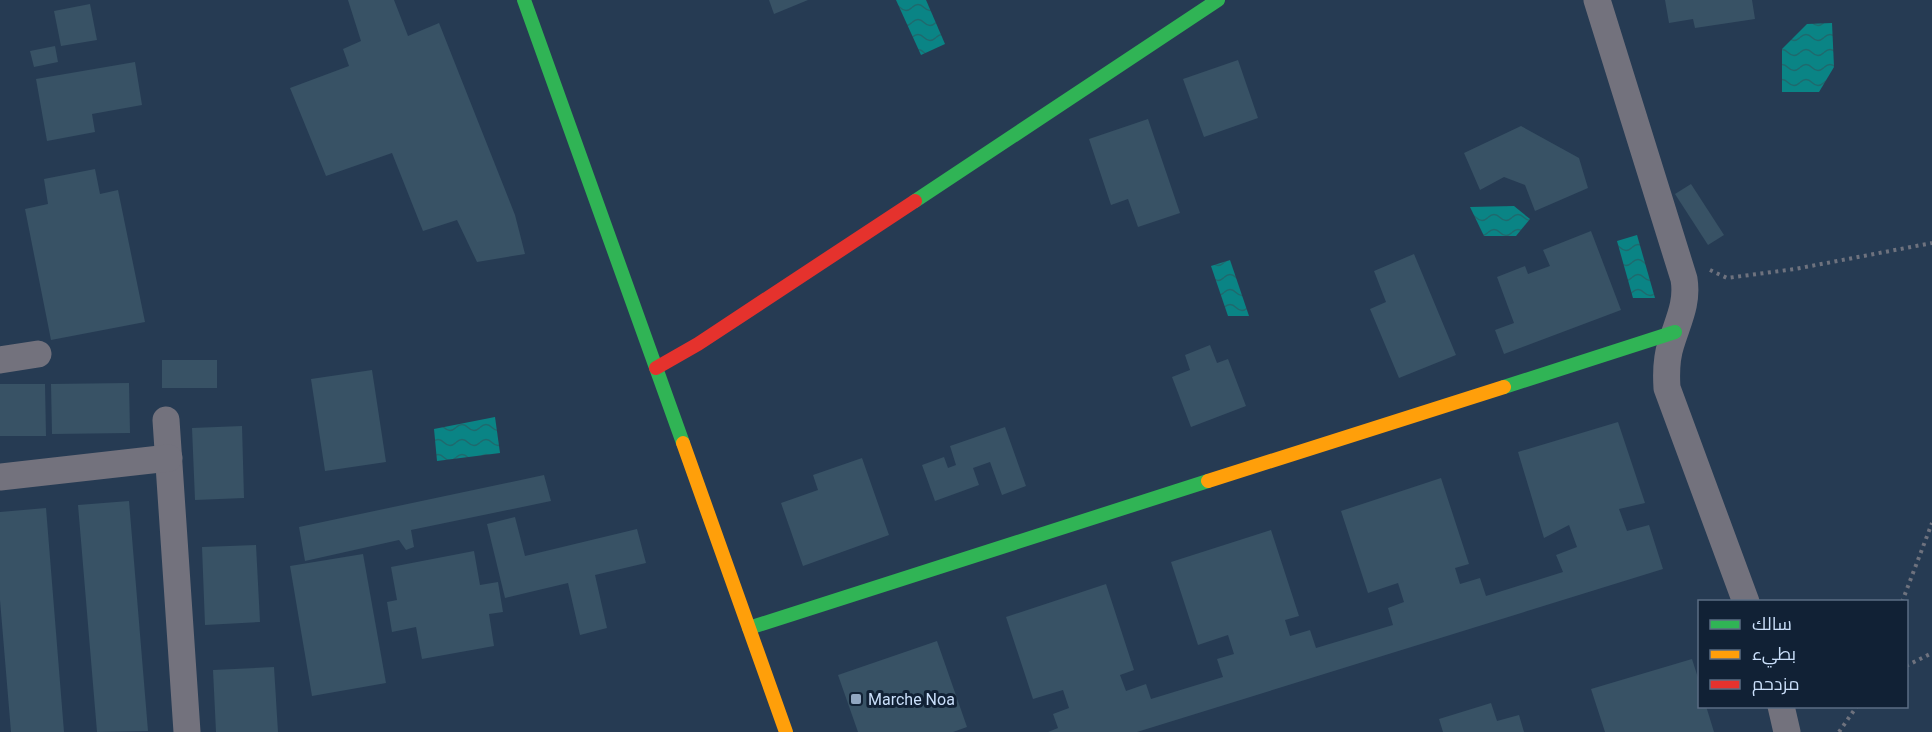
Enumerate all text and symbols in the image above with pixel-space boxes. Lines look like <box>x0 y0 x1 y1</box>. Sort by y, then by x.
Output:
legend <box>1698 600 1908 708</box>
text: سالك <box>1752 613 1792 634</box>
text: بطيء <box>1752 643 1796 668</box>
text: مزدحم <box>1752 673 1800 696</box>
place label: Marche Noa <box>868 690 955 709</box>
marker: Marche Noa <box>849 692 863 706</box>

